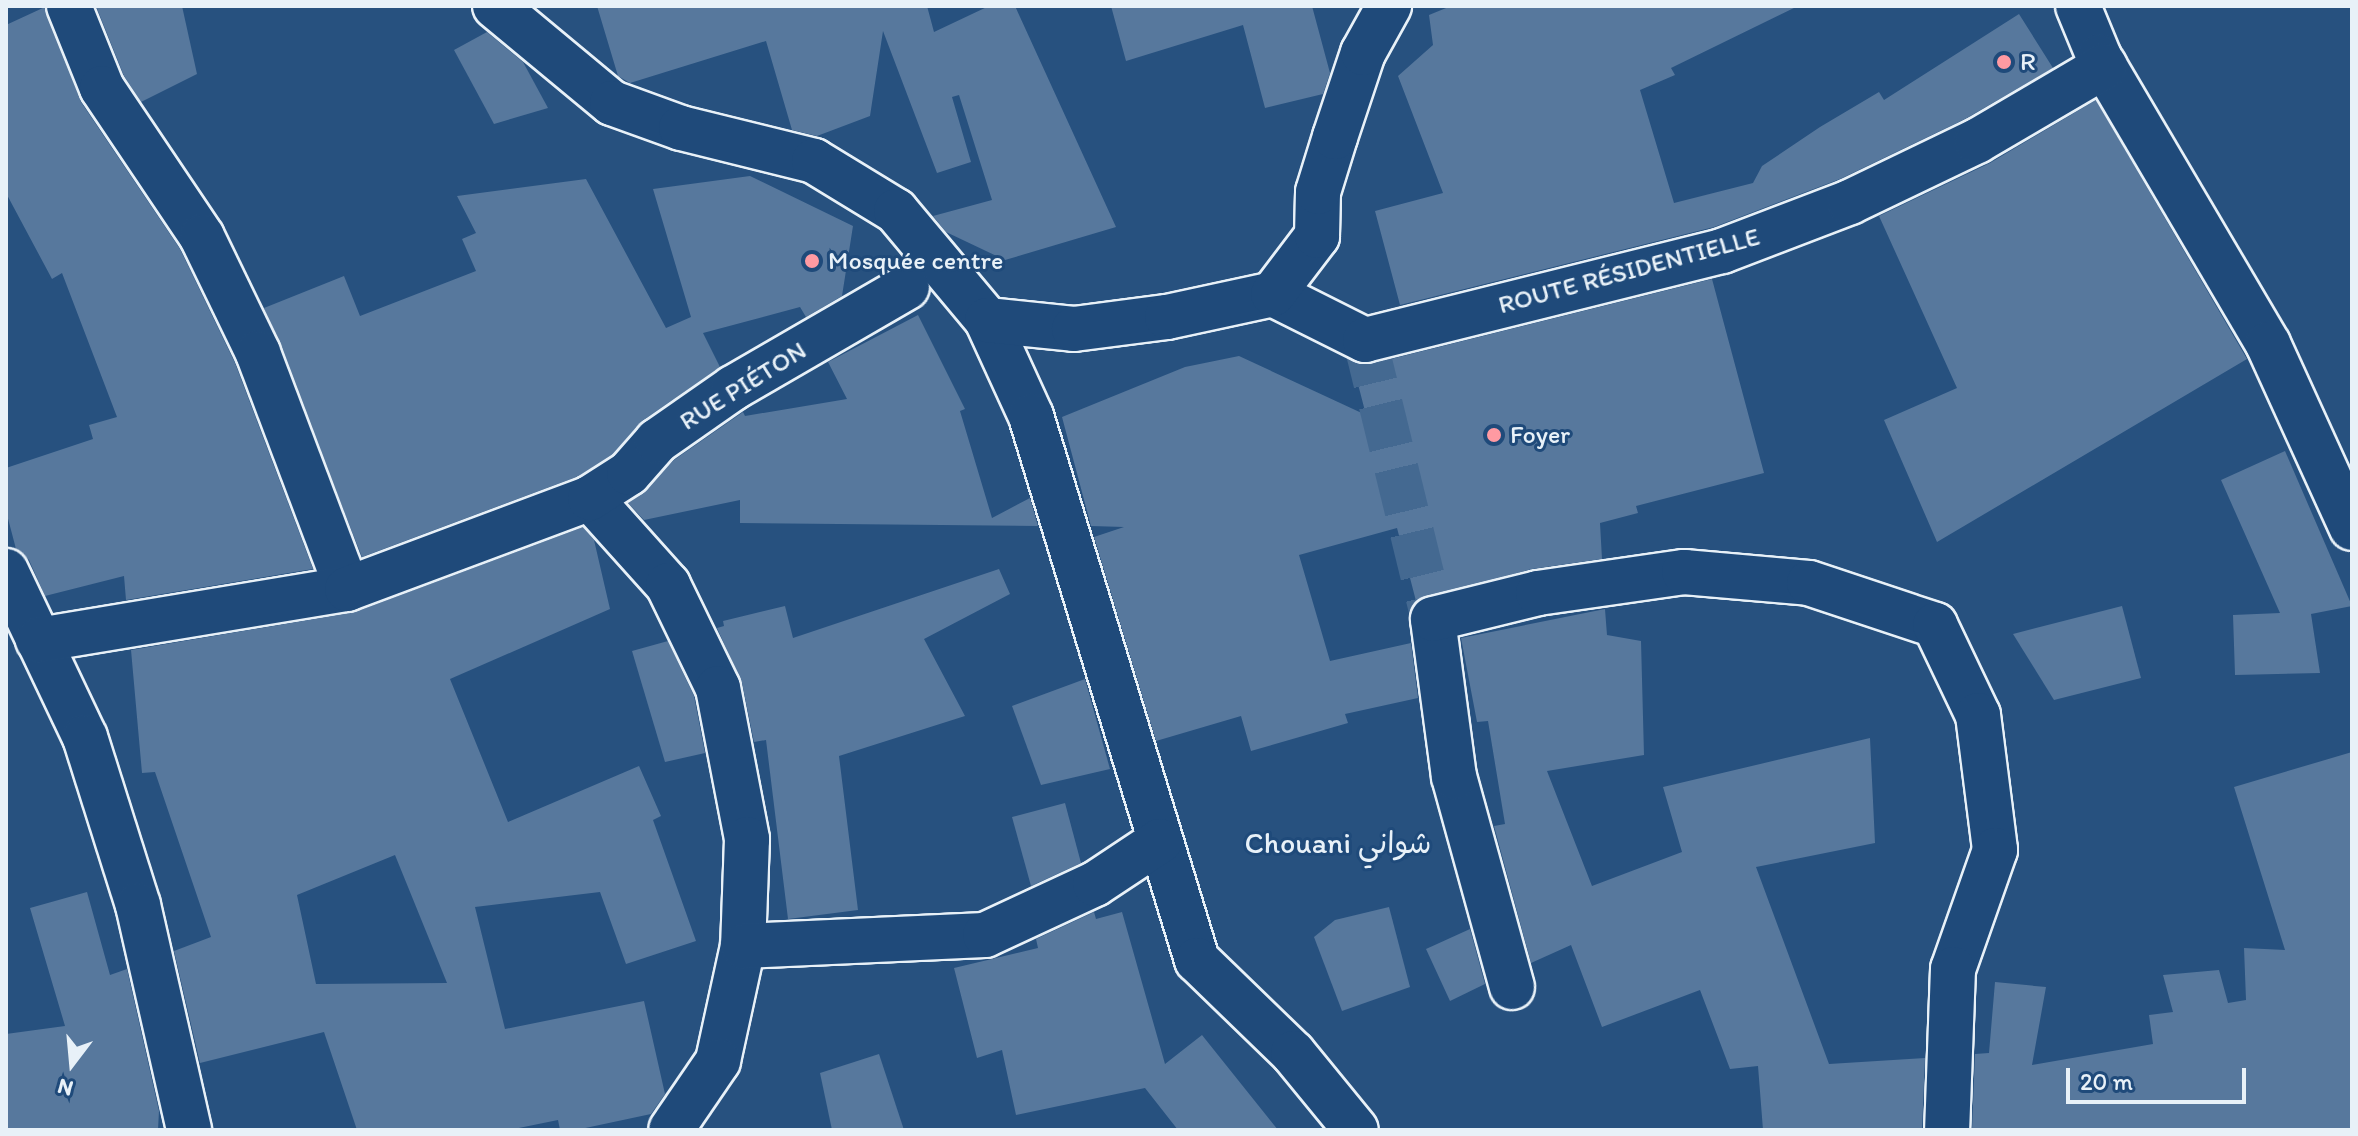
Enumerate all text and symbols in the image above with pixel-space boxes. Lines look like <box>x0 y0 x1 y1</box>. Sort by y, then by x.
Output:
place label: R <box>2020 46 2036 78</box>
marker: R <box>1995 53 2013 71</box>
street label: ROUTE RÉSIDENTIELLE <box>1495 221 1763 321</box>
place label: Mosquée centre <box>828 245 1002 277</box>
marker: Mosquée centre <box>803 252 821 270</box>
street label: RUE PIÉTON <box>674 335 812 437</box>
place label: Foyer <box>1510 419 1570 451</box>
marker: Foyer <box>1485 426 1503 444</box>
district label: Chouani شواني <box>1245 825 1431 861</box>
north arrow <box>32 1024 112 1104</box>
scale bar <box>2070 1052 2250 1102</box>
text: 20 m <box>2080 1067 2133 1096</box>
text: N <box>54 1073 76 1103</box>

